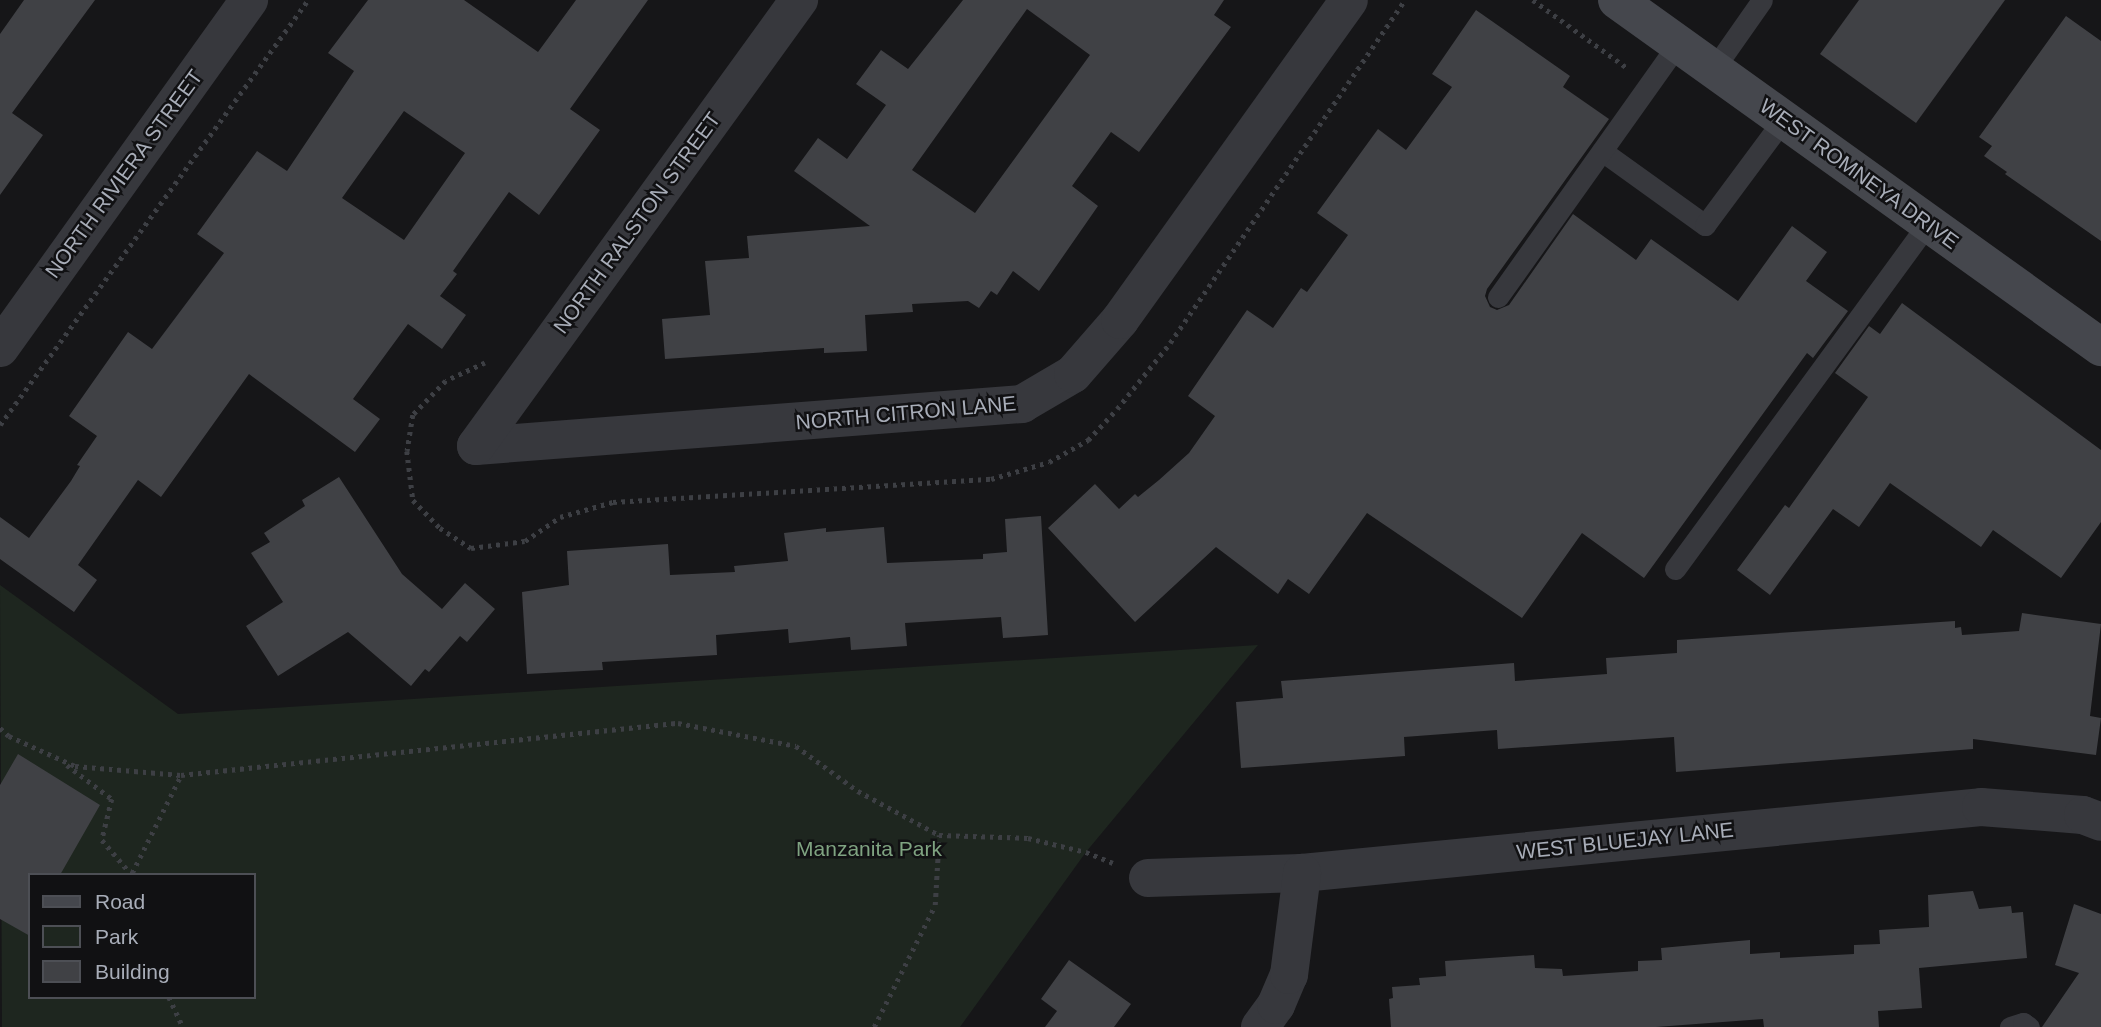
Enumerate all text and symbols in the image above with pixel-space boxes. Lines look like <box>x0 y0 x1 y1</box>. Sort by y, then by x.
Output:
street label: NORTH RIVIERA STREET <box>40 64 208 284</box>
street label: WEST ROMNEYA DRIVE <box>1754 93 1964 255</box>
street label: NORTH RALSTON STREET <box>548 107 726 339</box>
street label: NORTH CITRON LANE <box>795 391 1017 435</box>
street label: WEST BLUEJAY LANE <box>1515 817 1735 865</box>
park label: Manzanita Park <box>796 836 942 862</box>
legend <box>28 873 256 999</box>
text: Road <box>95 890 145 913</box>
text: Park <box>95 925 138 948</box>
text: Building <box>95 960 170 983</box>

